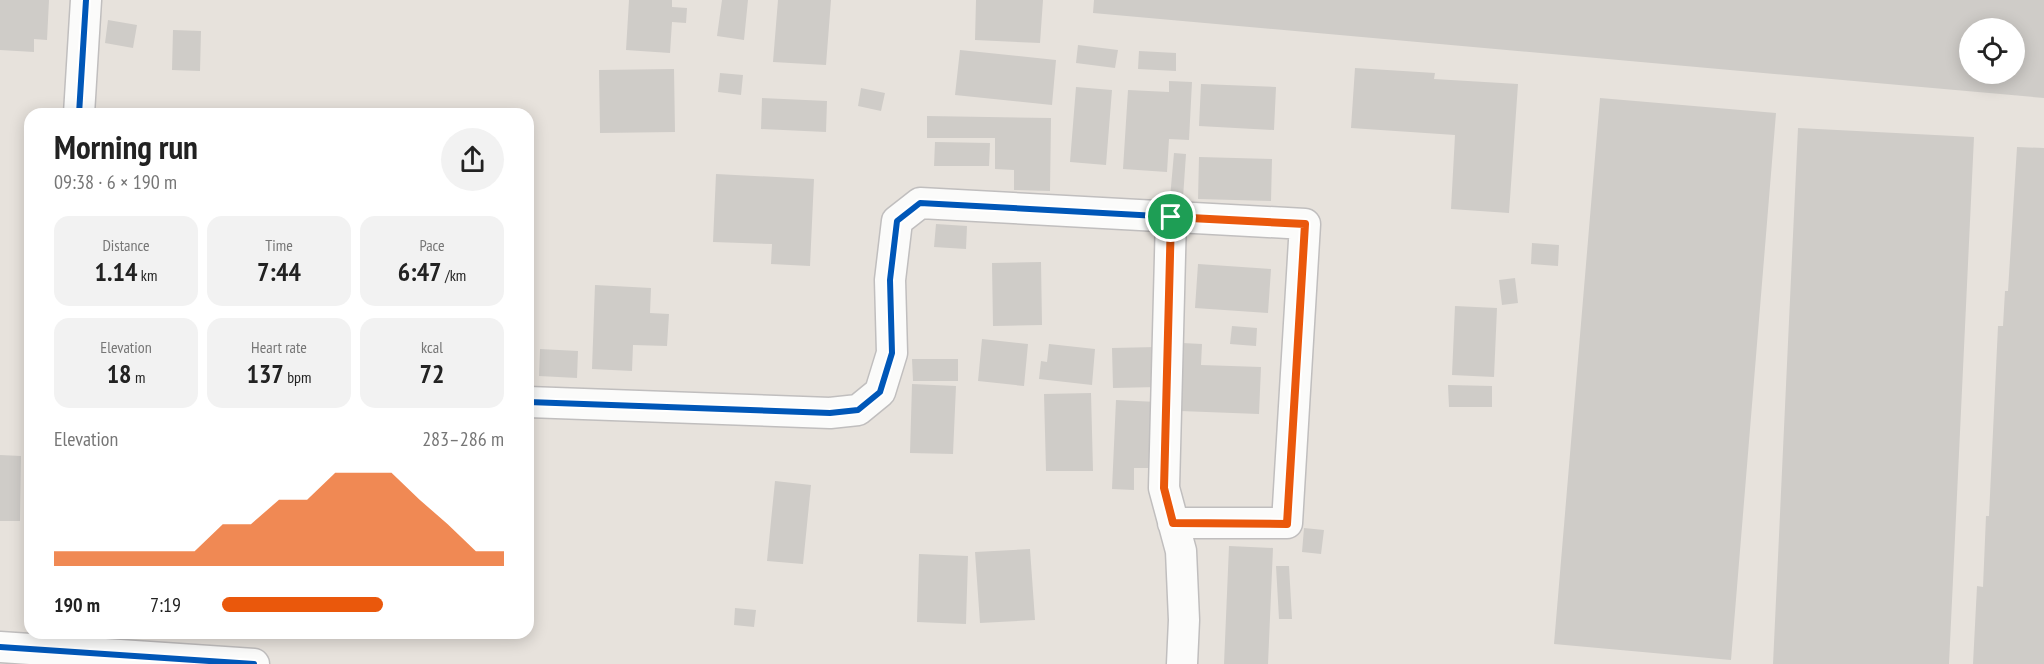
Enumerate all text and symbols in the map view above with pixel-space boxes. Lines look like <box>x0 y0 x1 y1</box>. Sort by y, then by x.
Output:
map controls <box>1959 18 2025 84</box>
button: locate <box>1959 18 2025 84</box>
text: Morning run <box>54 125 198 168</box>
button: share <box>441 128 504 191</box>
text: 09:38 · 6 × 190 m <box>54 169 177 195</box>
pin <box>1145 191 1196 242</box>
icon: arrive <box>1154 200 1187 233</box>
text: Distance <box>102 235 150 255</box>
text: Time <box>265 235 293 255</box>
text: Pace <box>419 235 445 255</box>
text: 1.14 <box>95 255 137 288</box>
text: 7:44 <box>257 255 301 288</box>
text: 6:47 <box>398 255 442 288</box>
text: km <box>137 265 157 285</box>
text: /km <box>442 265 466 285</box>
text: Elevation <box>100 337 152 357</box>
text: Heart rate <box>251 337 307 357</box>
text: kcal <box>421 337 443 357</box>
text: 18 <box>107 357 132 390</box>
text: 137 <box>246 357 284 390</box>
text: 72 <box>420 357 444 390</box>
text: m <box>132 367 145 387</box>
text: bpm <box>284 367 312 387</box>
text: Elevation <box>54 426 118 452</box>
text: 283–286 m <box>422 426 504 452</box>
text: 190 m <box>54 592 100 618</box>
text: 7:19 <box>150 592 181 618</box>

